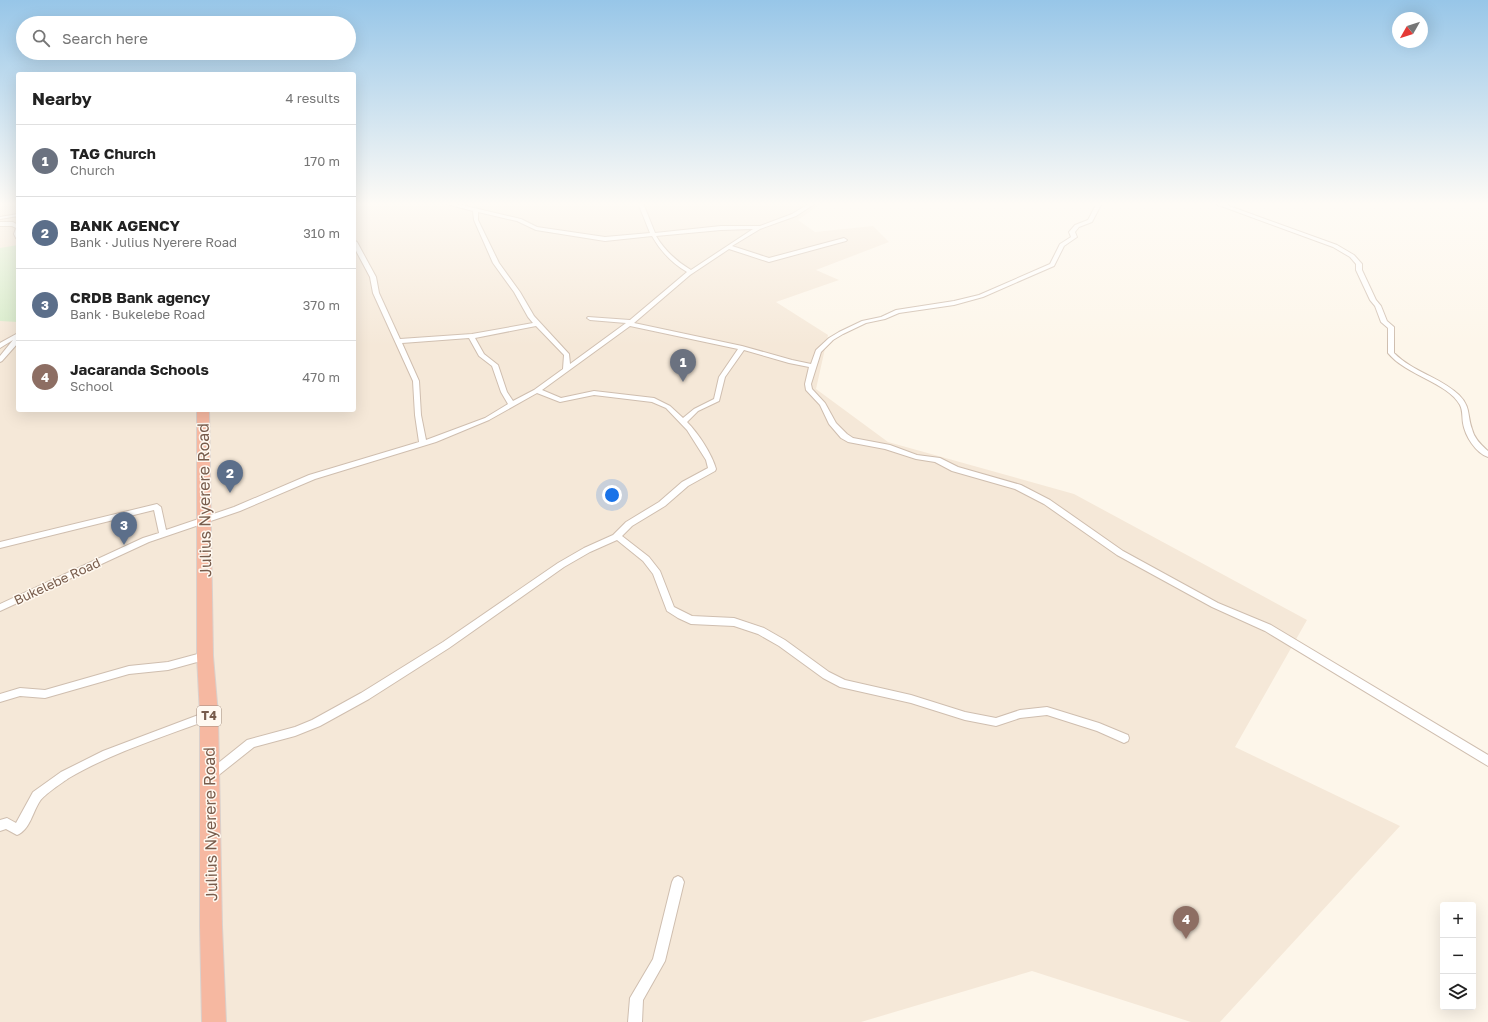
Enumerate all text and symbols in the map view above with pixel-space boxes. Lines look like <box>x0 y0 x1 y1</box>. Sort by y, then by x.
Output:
north arrow <box>1392 12 1428 48</box>
search box <box>16 16 356 60</box>
icon: search <box>30 27 52 49</box>
text: Search here <box>62 29 148 47</box>
text: Nearby <box>32 88 92 109</box>
text: 4 results <box>286 90 340 106</box>
text: TAG Church <box>70 144 156 162</box>
text: 1 <box>42 153 48 169</box>
text: 170 m <box>304 153 340 169</box>
text: Church <box>70 162 115 178</box>
text: BANK AGENCY <box>70 216 180 234</box>
text: 2 <box>41 225 49 241</box>
text: 310 m <box>303 225 340 241</box>
text: Bank · Julius Nyerere Road <box>70 234 237 250</box>
text: CRDB Bank agency <box>70 288 210 306</box>
text: 3 <box>41 297 49 313</box>
text: 370 m <box>303 297 340 313</box>
text: Bank · Bukelebe Road <box>70 306 205 322</box>
pin: 1 <box>670 349 696 382</box>
text: Jacaranda Schools <box>70 360 209 378</box>
text: 4 <box>41 369 49 385</box>
text: 470 m <box>302 369 340 385</box>
text: School <box>70 378 113 394</box>
street label: Julius Nyerere Road <box>193 423 215 577</box>
pin: 2 <box>217 460 243 493</box>
your location <box>602 485 622 505</box>
pin: 3 <box>111 512 137 545</box>
street label: Bukelebe Road <box>11 554 103 608</box>
road number: T4 <box>197 706 221 726</box>
street label: Julius Nyerere Road <box>199 747 221 901</box>
map controls <box>1440 902 1476 1010</box>
button: + <box>1440 902 1476 938</box>
pin: 4 <box>1173 906 1199 939</box>
button: − <box>1440 938 1476 974</box>
button: layers <box>1440 974 1476 1010</box>

